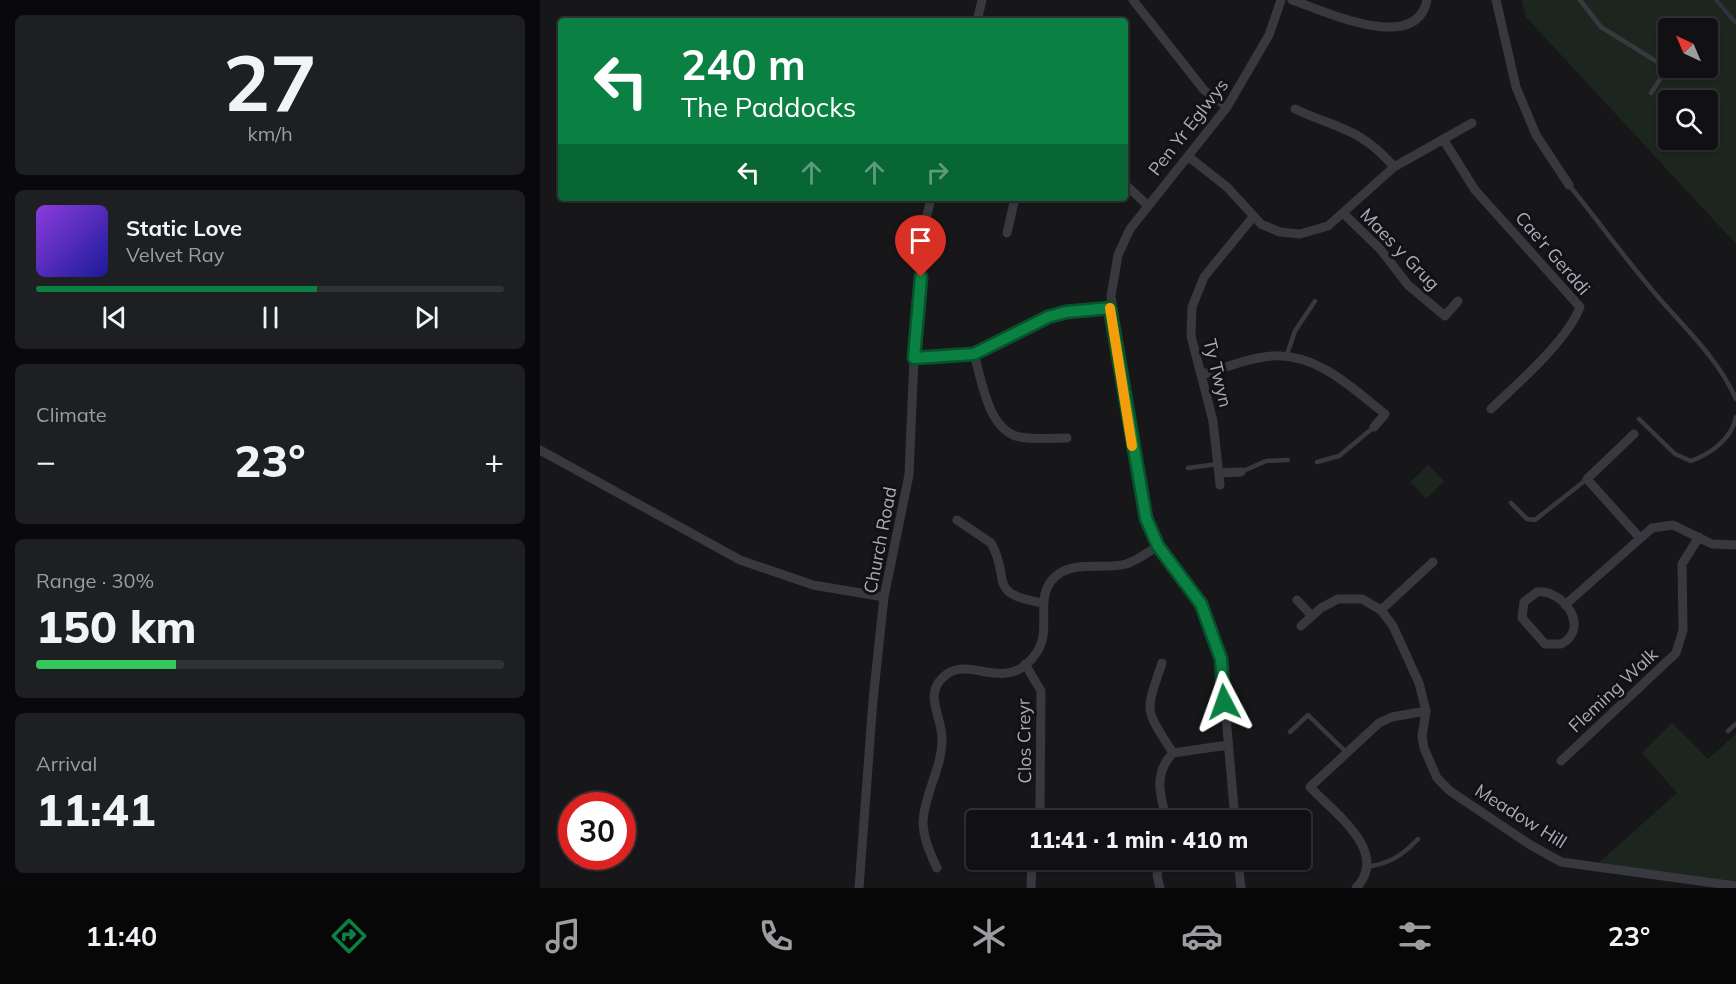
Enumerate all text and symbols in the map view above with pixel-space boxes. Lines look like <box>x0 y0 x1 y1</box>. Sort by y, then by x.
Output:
north arrow <box>1658 18 1718 78</box>
map controls <box>1658 18 1718 150</box>
text: 27 <box>223 33 317 131</box>
text: 240 m <box>681 38 806 91</box>
icon: left <box>582 42 660 120</box>
street label: Pen Yr Eglwys <box>1143 74 1233 180</box>
text: The Paddocks <box>681 90 856 124</box>
button: search <box>1658 90 1718 150</box>
text: km/h <box>247 121 293 146</box>
icon: left <box>732 156 765 189</box>
icon: ahead <box>795 156 828 189</box>
icon: ahead <box>858 156 891 189</box>
icon: right <box>921 156 954 189</box>
street label: Maes y Grug <box>1355 203 1445 295</box>
street label: Cae'r Gerddi <box>1511 207 1595 299</box>
text: Static Love <box>126 214 242 242</box>
pin <box>895 215 946 277</box>
icon: arrive <box>904 224 937 257</box>
text: Velvet Ray <box>126 242 224 267</box>
icon: previous <box>98 301 131 334</box>
icon: pause <box>254 301 287 334</box>
icon: next <box>410 301 443 334</box>
street label: Ty Twyn <box>1198 336 1238 410</box>
text: Climate <box>36 402 107 427</box>
text: 23° <box>234 432 306 488</box>
text: − <box>36 440 56 481</box>
text: + <box>484 440 504 481</box>
street label: Church Road <box>858 485 902 595</box>
text: Range · 30% <box>36 568 154 593</box>
text: 150 km <box>36 598 197 654</box>
street label: Fleming Walk <box>1564 642 1663 737</box>
position arrow <box>1192 670 1256 734</box>
street label: Clos Creyr <box>1012 698 1036 784</box>
text: Arrival <box>36 751 97 776</box>
street label: Meadow Hill <box>1471 779 1571 853</box>
text: 11:41 <box>36 781 156 837</box>
speed limit sign: 30 <box>558 792 636 870</box>
text: 11:41 · 1 min · 410 m <box>1029 826 1248 854</box>
icon: directions <box>328 915 370 957</box>
icon: music <box>542 915 584 957</box>
icon: phone <box>755 915 797 957</box>
icon: climate <box>968 915 1010 957</box>
icon: car <box>1181 915 1223 957</box>
icon: filters <box>1394 915 1436 957</box>
text: 11:40 <box>86 919 157 953</box>
text: 23° <box>1608 919 1650 953</box>

